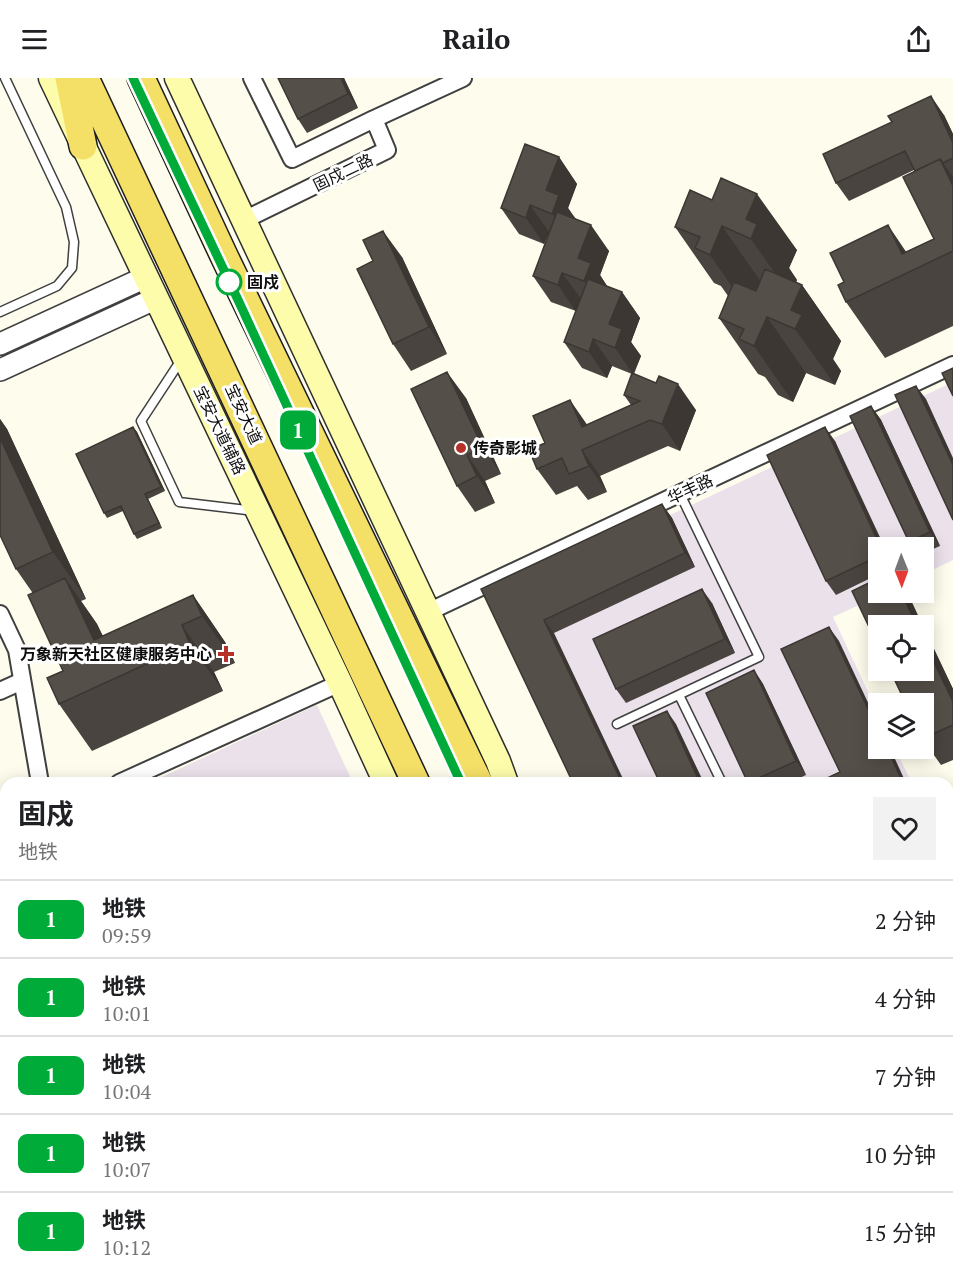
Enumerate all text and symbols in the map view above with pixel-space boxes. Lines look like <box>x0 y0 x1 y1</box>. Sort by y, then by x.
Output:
text: Railo <box>443 21 510 57</box>
icon: menu <box>18 23 51 56</box>
icon: share <box>902 23 935 56</box>
street label: 固戍二路 <box>309 148 377 196</box>
marker: 固戍 <box>216 269 242 295</box>
place label: 固戍 <box>247 271 279 293</box>
street label: 宝安大道 <box>221 380 267 448</box>
street label: 宝安大道辅路 <box>189 382 251 478</box>
line badge: 1 <box>278 410 318 450</box>
text: 1 <box>292 416 304 444</box>
place label: 传奇影城 <box>473 437 537 459</box>
marker: 传奇影城 <box>454 441 468 455</box>
street label: 华丰路 <box>664 469 716 509</box>
north arrow <box>868 537 934 603</box>
map controls <box>868 537 934 759</box>
button: locate <box>868 615 934 681</box>
place label: 万象新天社区健康服务中心 <box>20 643 212 665</box>
marker: 万象新天社区健康服务中心 <box>217 645 235 663</box>
button: layers <box>868 693 934 759</box>
text: 固戍 <box>18 795 74 832</box>
button: heart <box>873 797 936 860</box>
text: 地铁 <box>18 838 58 865</box>
text: 地铁 <box>102 893 146 922</box>
text: 1 <box>45 905 57 933</box>
text: 2 分钟 <box>875 906 936 935</box>
text: 09:59 <box>102 922 151 949</box>
text: 地铁 <box>102 971 146 1000</box>
text: 1 <box>45 983 57 1011</box>
text: 4 分钟 <box>875 984 936 1013</box>
text: 10:01 <box>102 1000 151 1027</box>
text: 地铁 <box>102 1049 146 1078</box>
text: 1 <box>45 1061 57 1089</box>
text: 7 分钟 <box>875 1062 936 1091</box>
text: 10:04 <box>102 1078 151 1105</box>
text: 地铁 <box>102 1127 146 1156</box>
text: 1 <box>45 1139 57 1167</box>
text: 10 分钟 <box>863 1140 936 1169</box>
text: 10:07 <box>102 1156 151 1183</box>
text: 地铁 <box>102 1205 146 1234</box>
text: 1 <box>45 1217 57 1245</box>
text: 15 分钟 <box>863 1218 936 1247</box>
text: 10:12 <box>102 1234 151 1261</box>

